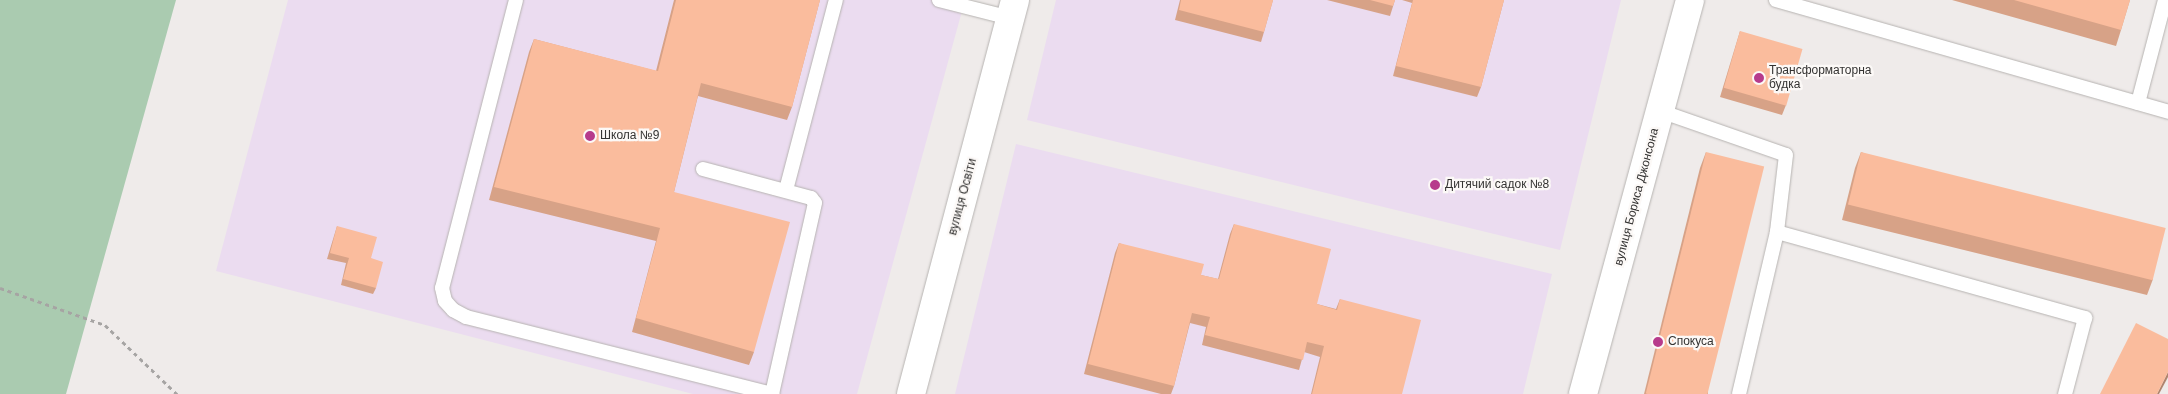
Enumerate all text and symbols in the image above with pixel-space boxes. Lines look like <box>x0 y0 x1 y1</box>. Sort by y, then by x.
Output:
place label: Трансформаторна будка <box>1769 64 1872 92</box>
marker: Трансформаторна будка <box>1753 72 1765 84</box>
street label: вулиця Бориса Джонсона <box>1612 127 1662 267</box>
place label: Школа №9 <box>600 129 659 143</box>
marker: Школа №9 <box>584 130 596 142</box>
street label: вулиця Освіти <box>946 157 980 237</box>
place label: Дитячий садок №8 <box>1445 178 1549 192</box>
marker: Дитячий садок №8 <box>1429 179 1441 191</box>
place label: Спокуса <box>1668 335 1714 349</box>
marker: Спокуса <box>1652 336 1664 348</box>

